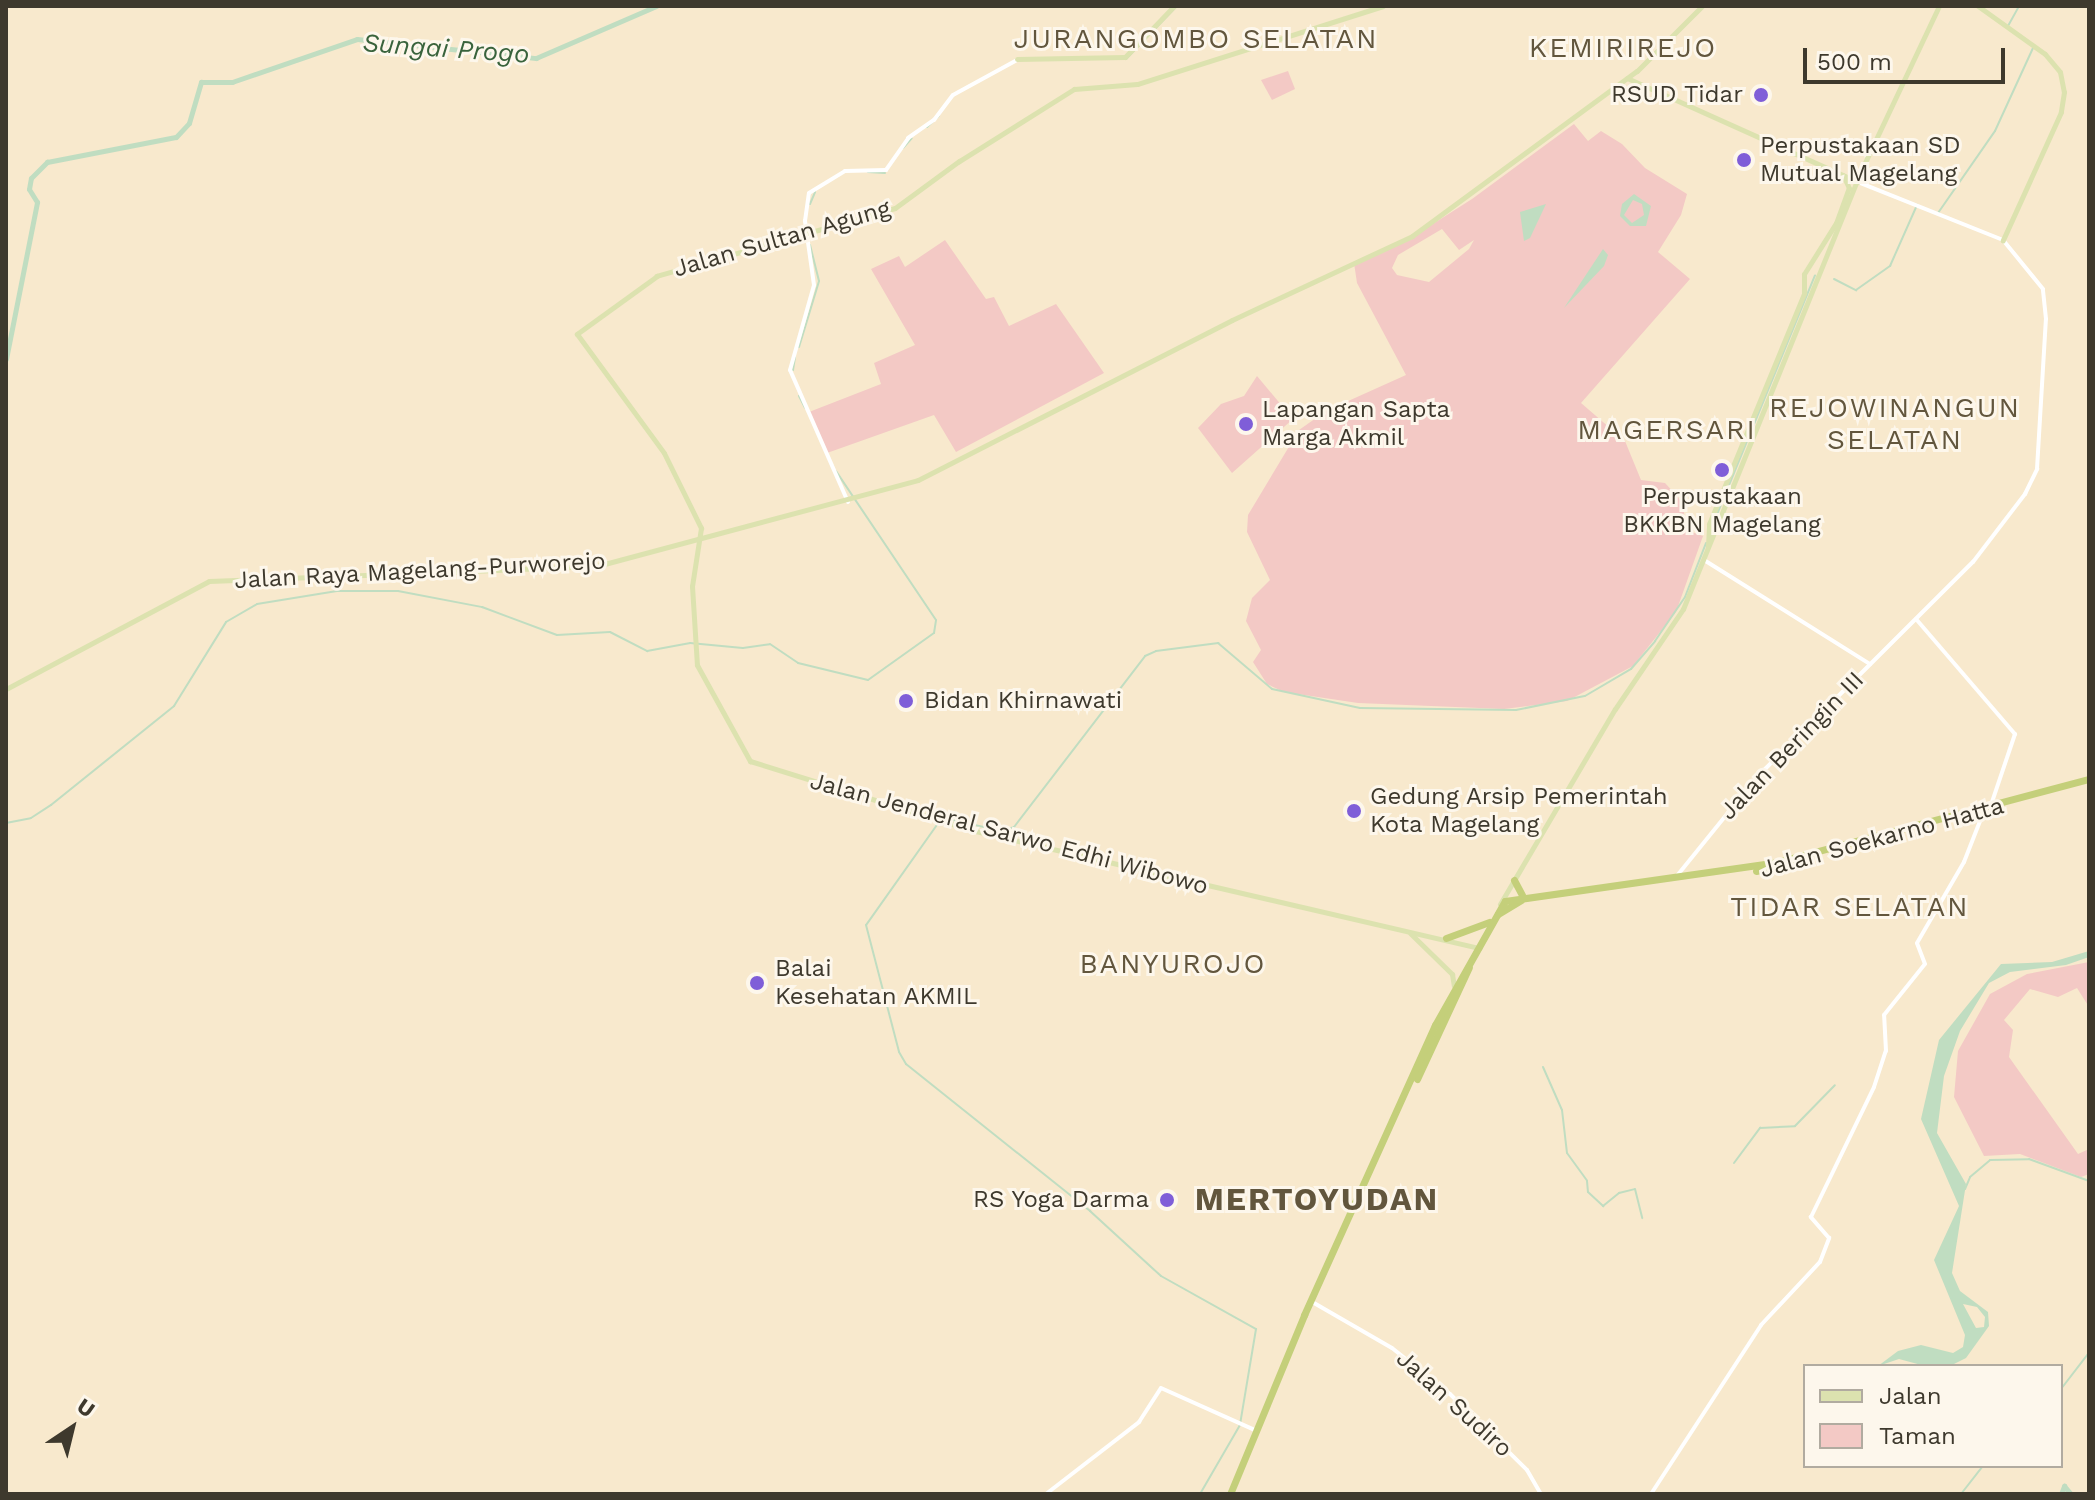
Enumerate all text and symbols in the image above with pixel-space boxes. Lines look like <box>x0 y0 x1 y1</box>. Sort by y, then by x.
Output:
district label: JURANGOMBO SELATAN <box>1013 22 1379 56</box>
water label: Sungai Progo <box>361 28 531 70</box>
district label: KEMIRIREJO <box>1529 31 1717 65</box>
scale bar <box>1807 32 2009 82</box>
text: 500 m <box>1817 48 1892 76</box>
place label: RSUD Tidar <box>1610 81 1743 109</box>
marker: RSUD Tidar <box>1750 84 1772 106</box>
place label: Perpustakaan SD Mutual Magelang <box>1760 132 1960 188</box>
marker: Perpustakaan SD Mutual Magelang <box>1735 151 1753 169</box>
street label: Jalan Sultan Agung <box>670 194 894 284</box>
district label: REJOWINANGUN SELATAN <box>1769 391 2021 457</box>
place label: Lapangan Sapta Marga Akmil <box>1262 396 1450 452</box>
district label: MAGERSARI <box>1577 413 1757 447</box>
marker: Lapangan Sapta Marga Akmil <box>1237 415 1255 433</box>
marker: Perpustakaan BKKBN Magelang <box>1713 461 1731 479</box>
place label: Perpustakaan BKKBN Magelang <box>1623 483 1821 539</box>
street label: Jalan Raya Magelang-Purworejo <box>233 547 607 595</box>
street label: Jalan Beringin III <box>1714 666 1870 826</box>
place label: Bidan Khirnawati <box>924 687 1122 715</box>
marker: Bidan Khirnawati <box>895 690 917 712</box>
street label: Jalan Jenderal Sarwo Edhi Wibowo <box>806 767 1212 901</box>
place label: Gedung Arsip Pemerintah Kota Magelang <box>1370 783 1669 839</box>
street label: Jalan Soekarno Hatta <box>1757 792 2007 884</box>
marker: Gedung Arsip Pemerintah Kota Magelang <box>1345 802 1363 820</box>
district label: TIDAR SELATAN <box>1730 890 1970 924</box>
district label: BANYUROJO <box>1079 947 1267 981</box>
place label: Balai Kesehatan AKMIL <box>775 955 978 1011</box>
marker: Balai Kesehatan AKMIL <box>746 972 768 994</box>
district label: MERTOYUDAN <box>1195 1180 1439 1218</box>
place label: RS Yoga Darma <box>971 1186 1149 1214</box>
marker: RS Yoga Darma <box>1156 1189 1178 1211</box>
street label: Jalan Sudiro <box>1390 1344 1518 1464</box>
legend <box>1803 1364 2063 1468</box>
text: Jalan <box>1879 1382 1942 1410</box>
north arrow <box>32 1388 112 1468</box>
text: U <box>72 1393 100 1423</box>
text: Taman <box>1879 1422 1956 1450</box>

